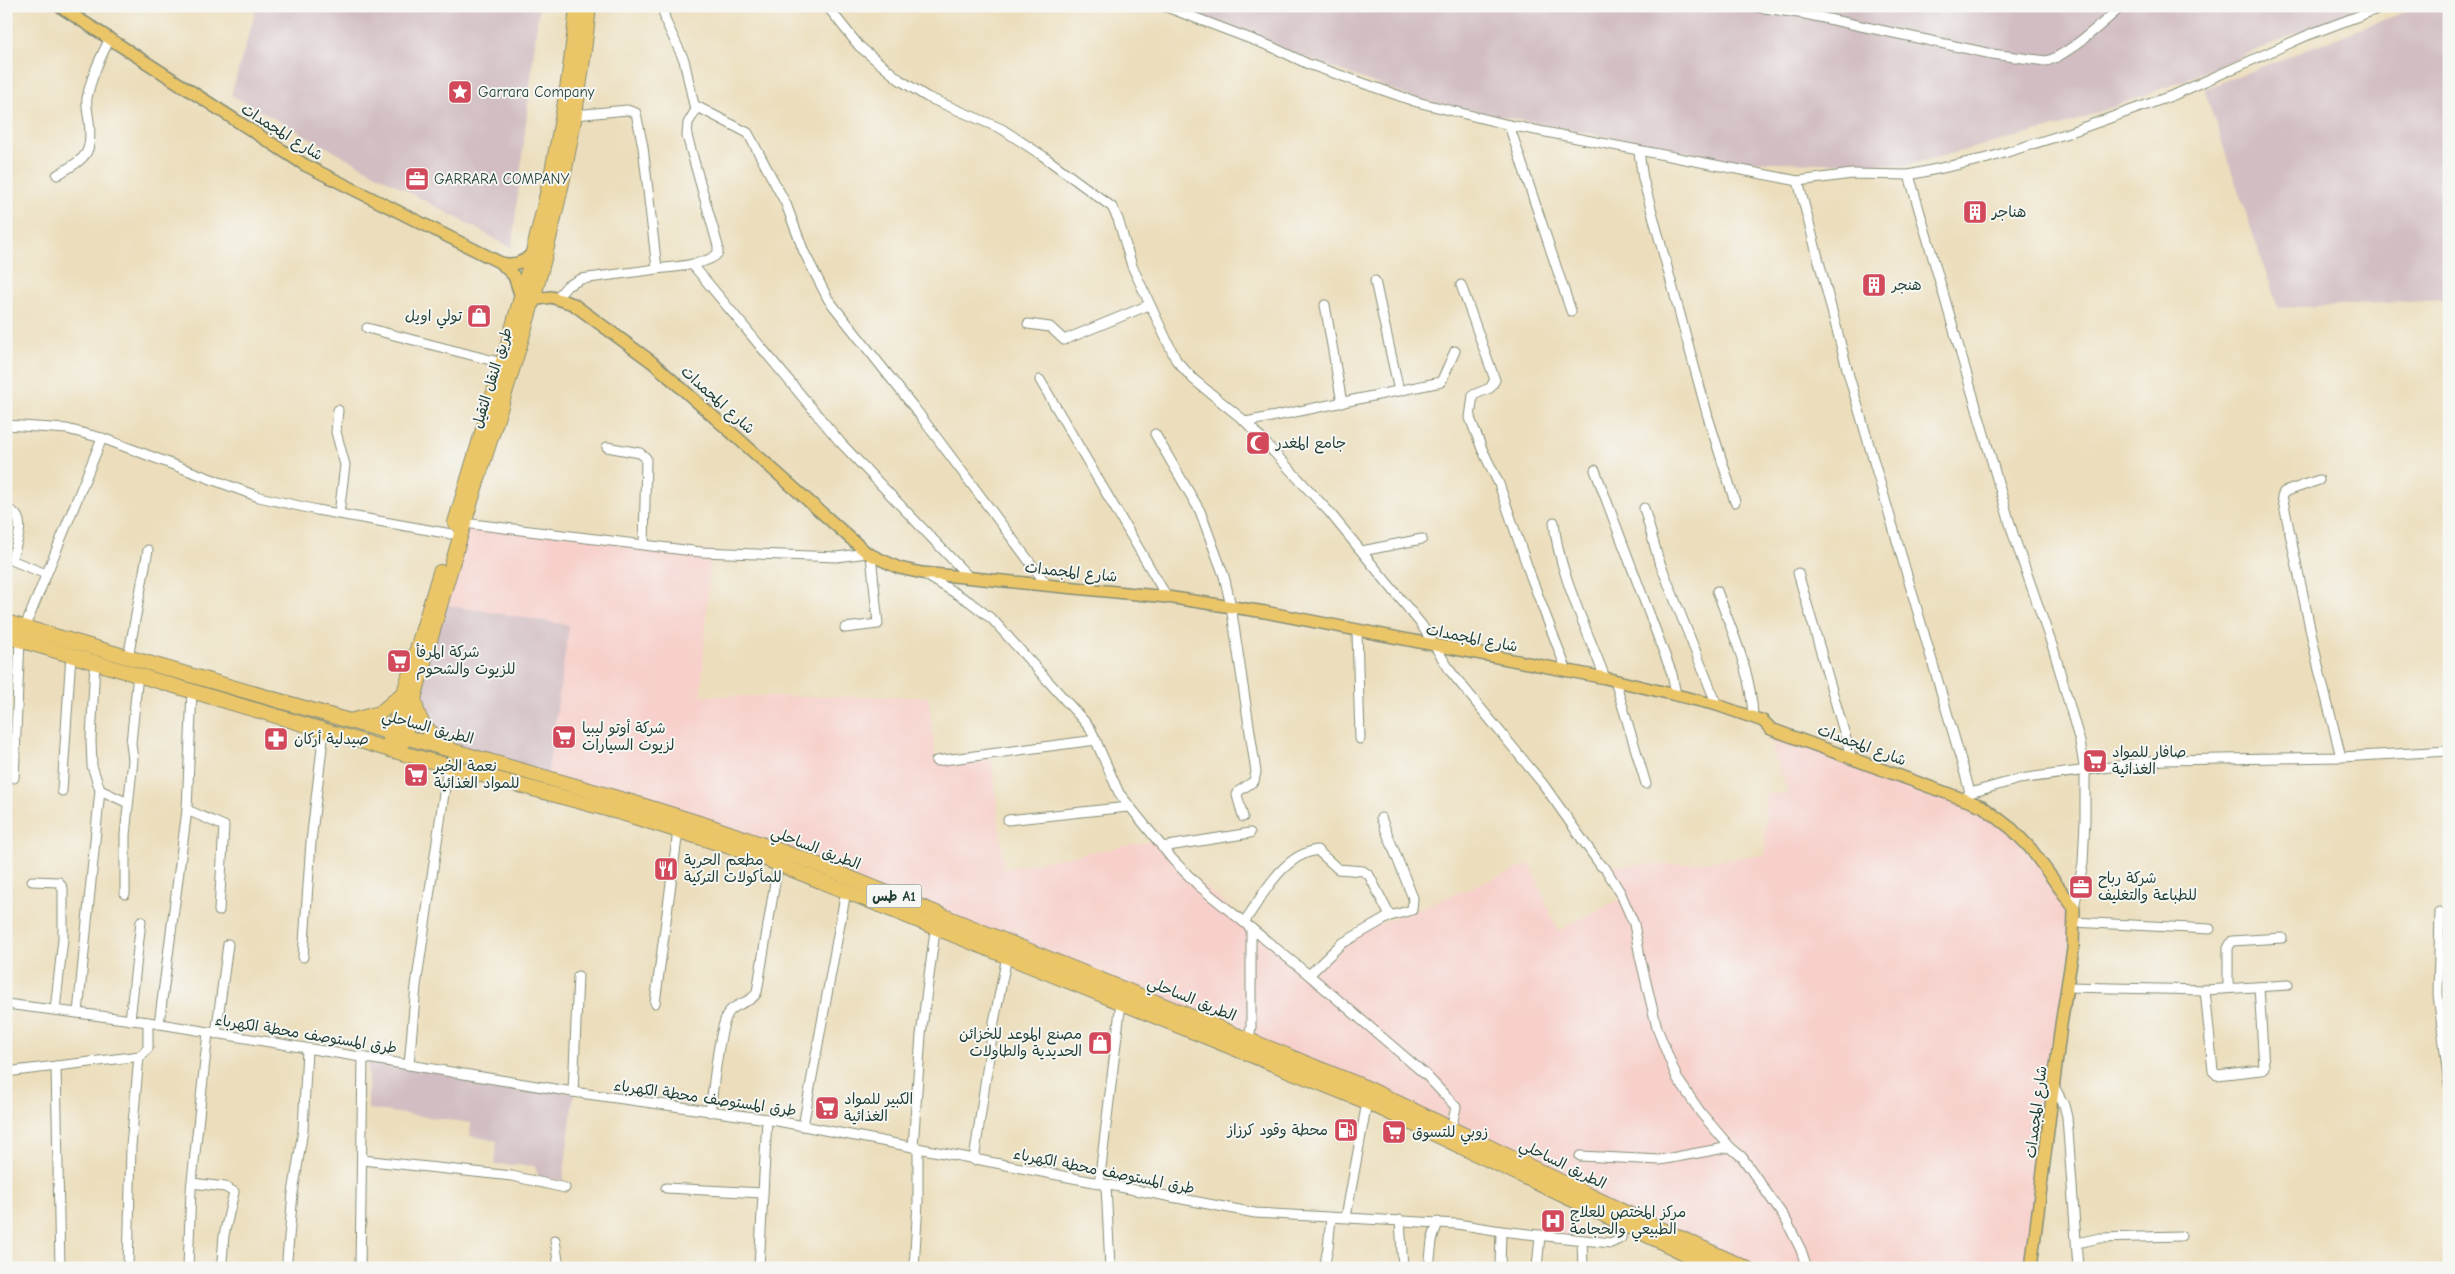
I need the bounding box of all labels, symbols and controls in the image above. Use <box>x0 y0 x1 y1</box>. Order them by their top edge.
place icon: Garrara Company <box>447 79 473 105</box>
place label: Garrara Company <box>478 83 595 101</box>
street label: شارع المجمدات <box>237 100 326 165</box>
office icon: GARRARA COMPANY <box>404 166 430 192</box>
place label: GARRARA COMPANY <box>434 170 569 188</box>
building icon: هناجر <box>1962 199 1988 225</box>
place label: هناجر <box>1991 203 2026 221</box>
building icon: هنجر <box>1861 272 1887 298</box>
place label: هنجر <box>1890 276 1922 294</box>
shop icon: تولي اويل <box>466 303 492 329</box>
place label: تولي اويل <box>405 307 463 329</box>
street label: طريق النقل الثقيل <box>468 325 516 431</box>
street label: شارع المجمدات <box>677 362 759 439</box>
mosque icon: جامع المغدر <box>1245 430 1271 456</box>
place label: جامع المغدر <box>1275 434 1346 454</box>
street label: شارع المجمدات <box>1024 558 1118 587</box>
street label: شارع المجمدات <box>1424 620 1519 657</box>
place label: شركة المرفأ للزيوت والشحوم <box>416 643 515 681</box>
supermarket icon: شركة المرفأ للزيوت والشحوم <box>386 648 412 674</box>
street label: الطريق الساحلي <box>379 706 476 752</box>
place label: شركة أوتو ليبيا لزيوت السيارات <box>582 719 674 754</box>
street label: شارع المجمدات <box>1815 721 1909 770</box>
supermarket icon: شركة أوتو ليبيا لزيوت السيارات <box>551 724 577 750</box>
pharmacy icon: صيدلية أركان <box>263 726 289 752</box>
place label: صيدلية أركان <box>294 730 369 748</box>
place label: صافار للمواد الغذائية <box>2112 743 2186 778</box>
supermarket icon: صافار للمواد الغذائية <box>2082 748 2108 774</box>
place label: نعمة الخير للمواد الغذائية <box>433 757 519 792</box>
supermarket icon: نعمة الخير للمواد الغذائية <box>403 762 429 788</box>
street label: الطريق الساحلي <box>767 823 863 877</box>
place label: مطعم الحرية للمأكولات التركية <box>684 851 782 886</box>
restaurant icon: مطعم الحرية للمأكولات التركية <box>653 856 679 882</box>
place label: شركة رباح للطباعة والتغليف <box>2098 869 2197 904</box>
office icon: شركة رباح للطباعة والتغليف <box>2068 874 2094 900</box>
road number: طس A1 <box>866 884 922 908</box>
street label: الطريق الساحلي <box>1144 973 1239 1029</box>
street label: طرق المستوصف محطة الكهرباء <box>214 1011 398 1057</box>
place label: مصنع الموعد للخزائن الحديدية والطاولات <box>959 1025 1082 1060</box>
shop icon: مصنع الموعد للخزائن الحديدية والطاولات <box>1087 1030 1113 1056</box>
street label: شارع المجمدات <box>2021 1065 2052 1159</box>
street label: طرق المستوصف محطة الكهرباء <box>612 1076 798 1120</box>
place label: الكبير للمواد الغذائية <box>844 1090 913 1125</box>
supermarket icon: الكبير للمواد الغذائية <box>814 1095 840 1121</box>
fuel station icon: محطة وقود كرزاز <box>1333 1117 1359 1143</box>
supermarket icon: زوبي للتسوق <box>1381 1119 1407 1145</box>
place label: محطة وقود كرزاز <box>1226 1121 1328 1139</box>
place label: زوبي للتسوق <box>1412 1123 1488 1145</box>
street label: الطريق الساحلي <box>1515 1135 1609 1196</box>
street label: طرق المستوصف محطة الكهرباء <box>1012 1145 1196 1197</box>
place label: مركز المختص للعلاج الطبيعي والحجامة <box>1570 1203 1686 1242</box>
hospital icon: مركز المختص للعلاج الطبيعي والحجامة <box>1540 1208 1566 1234</box>

